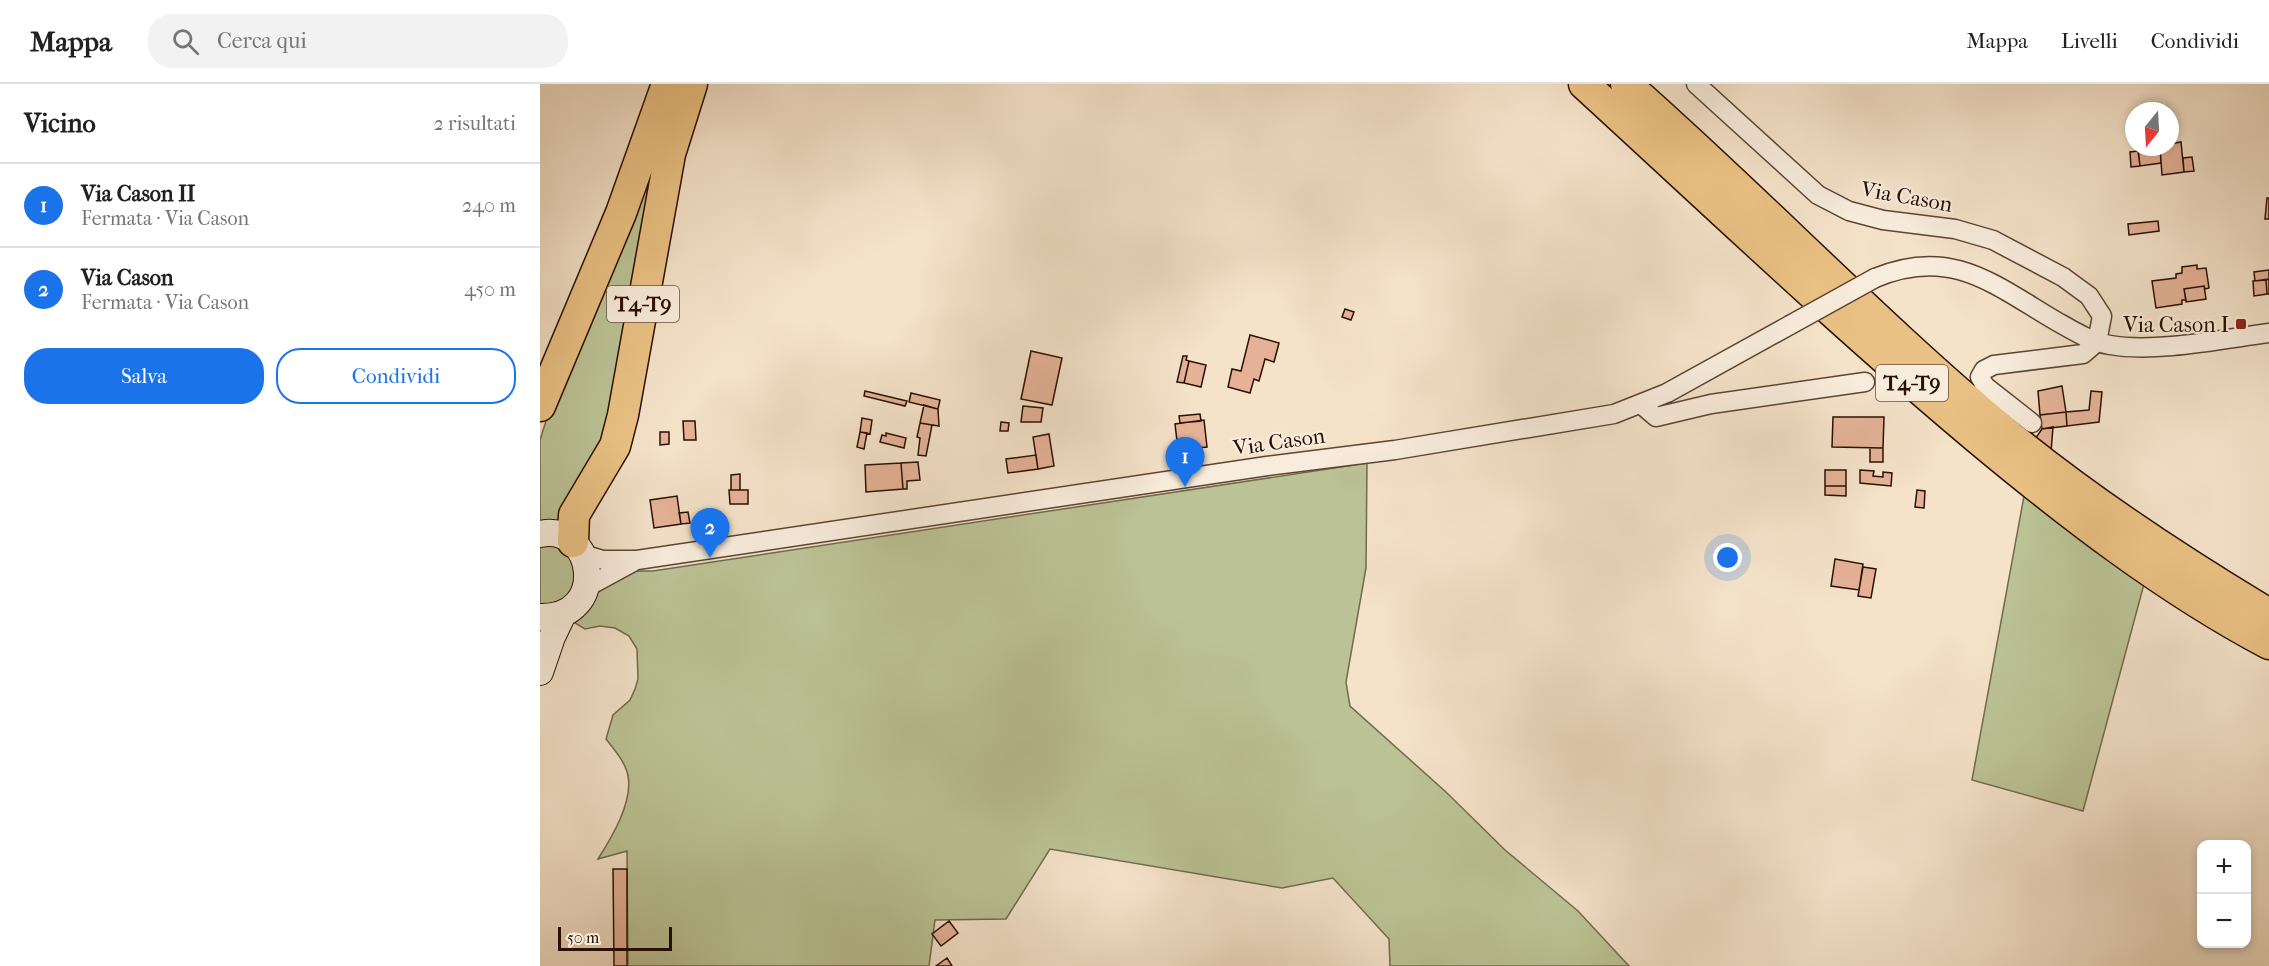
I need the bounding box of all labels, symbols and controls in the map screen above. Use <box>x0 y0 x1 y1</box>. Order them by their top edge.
search box <box>148 14 568 68</box>
text: Mappa <box>30 25 112 58</box>
icon: search <box>169 25 202 58</box>
text: Cerca qui <box>217 28 307 54</box>
text: Mappa <box>1967 29 2028 53</box>
text: Livelli <box>2061 29 2118 53</box>
text: Condividi <box>2151 29 2239 53</box>
north arrow <box>2125 102 2179 156</box>
text: Vicino <box>24 108 96 139</box>
text: 2 risultati <box>433 112 516 135</box>
street label: Via Cason <box>1858 176 1955 218</box>
text: Via Cason II <box>81 181 195 207</box>
text: 1 <box>40 194 47 217</box>
text: 240 m <box>462 194 516 217</box>
text: Fermata · Via Cason <box>81 207 249 230</box>
text: Via Cason <box>81 265 174 291</box>
text: 2 <box>38 278 49 301</box>
text: 450 m <box>464 278 516 301</box>
road number: T4-T9 <box>607 286 679 322</box>
text: Fermata · Via Cason <box>81 291 249 314</box>
place label: Via Cason I <box>2122 312 2229 338</box>
marker: Via Cason I <box>2234 317 2248 331</box>
button: Salva <box>24 348 264 404</box>
button: Condividi <box>276 348 516 404</box>
road number: T4-T9 <box>1876 365 1948 401</box>
street label: Via Cason <box>1231 423 1327 461</box>
pin: 1 <box>1166 438 1204 487</box>
pin: 2 <box>690 508 730 558</box>
your location <box>1713 543 1742 572</box>
map controls <box>2197 840 2251 948</box>
button: + <box>2197 840 2251 894</box>
button: − <box>2197 894 2251 948</box>
scale bar <box>558 924 672 952</box>
text: 50 m <box>567 928 599 947</box>

